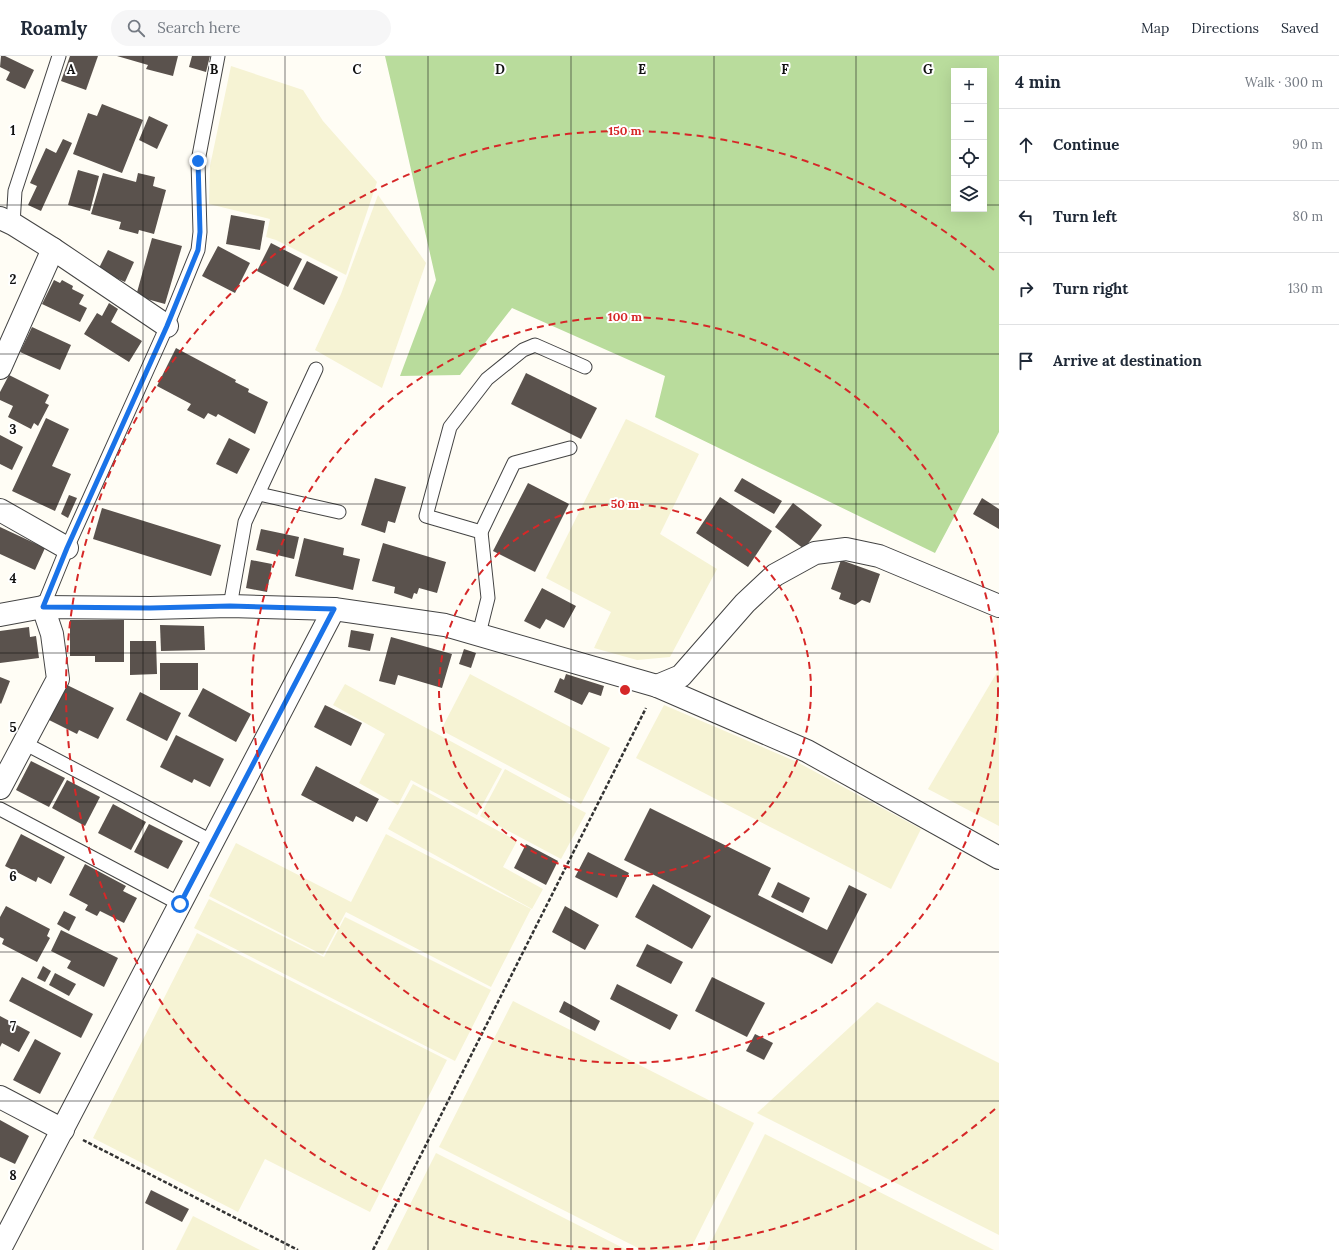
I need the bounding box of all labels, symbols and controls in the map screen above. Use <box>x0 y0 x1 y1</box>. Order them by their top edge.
search box <box>111 10 391 46</box>
text: Roamly <box>20 16 87 40</box>
icon: search <box>125 17 147 39</box>
text: Search here <box>157 18 241 37</box>
text: Map <box>1141 19 1169 37</box>
text: Directions <box>1191 19 1259 37</box>
text: Saved <box>1281 19 1319 37</box>
text: A <box>67 61 76 78</box>
text: B <box>210 61 219 78</box>
text: C <box>353 61 362 78</box>
text: D <box>495 61 505 78</box>
text: E <box>638 61 646 78</box>
text: F <box>781 61 789 78</box>
text: G <box>923 61 933 78</box>
map controls <box>951 68 987 212</box>
button: + <box>951 68 987 104</box>
text: 4 min <box>1015 71 1061 93</box>
text: Walk · 300 m <box>1245 74 1323 91</box>
button: − <box>951 104 987 140</box>
text: 1 <box>10 122 16 139</box>
text: 150 m <box>608 123 642 138</box>
icon: ahead <box>1015 134 1037 156</box>
text: Continue <box>1053 135 1119 154</box>
text: 90 m <box>1292 136 1323 153</box>
button: locate <box>951 140 987 176</box>
route end <box>189 152 207 170</box>
button: layers <box>951 176 987 212</box>
icon: left <box>1015 206 1037 228</box>
text: Turn left <box>1053 207 1117 226</box>
text: 80 m <box>1293 208 1323 225</box>
text: 2 <box>10 271 17 288</box>
icon: right <box>1015 278 1037 300</box>
text: Turn right <box>1053 279 1129 298</box>
text: 130 m <box>1288 280 1323 297</box>
text: 100 m <box>608 309 642 324</box>
icon: arrive <box>1015 350 1037 372</box>
text: Arrive at destination <box>1053 351 1202 370</box>
text: 3 <box>9 421 17 438</box>
text: 50 m <box>611 496 639 511</box>
text: 4 <box>9 570 17 587</box>
centre of rings <box>618 683 632 697</box>
text: 5 <box>9 719 17 736</box>
text: 6 <box>9 868 17 885</box>
route start <box>171 895 189 913</box>
text: 7 <box>10 1018 16 1035</box>
text: 8 <box>9 1167 17 1184</box>

